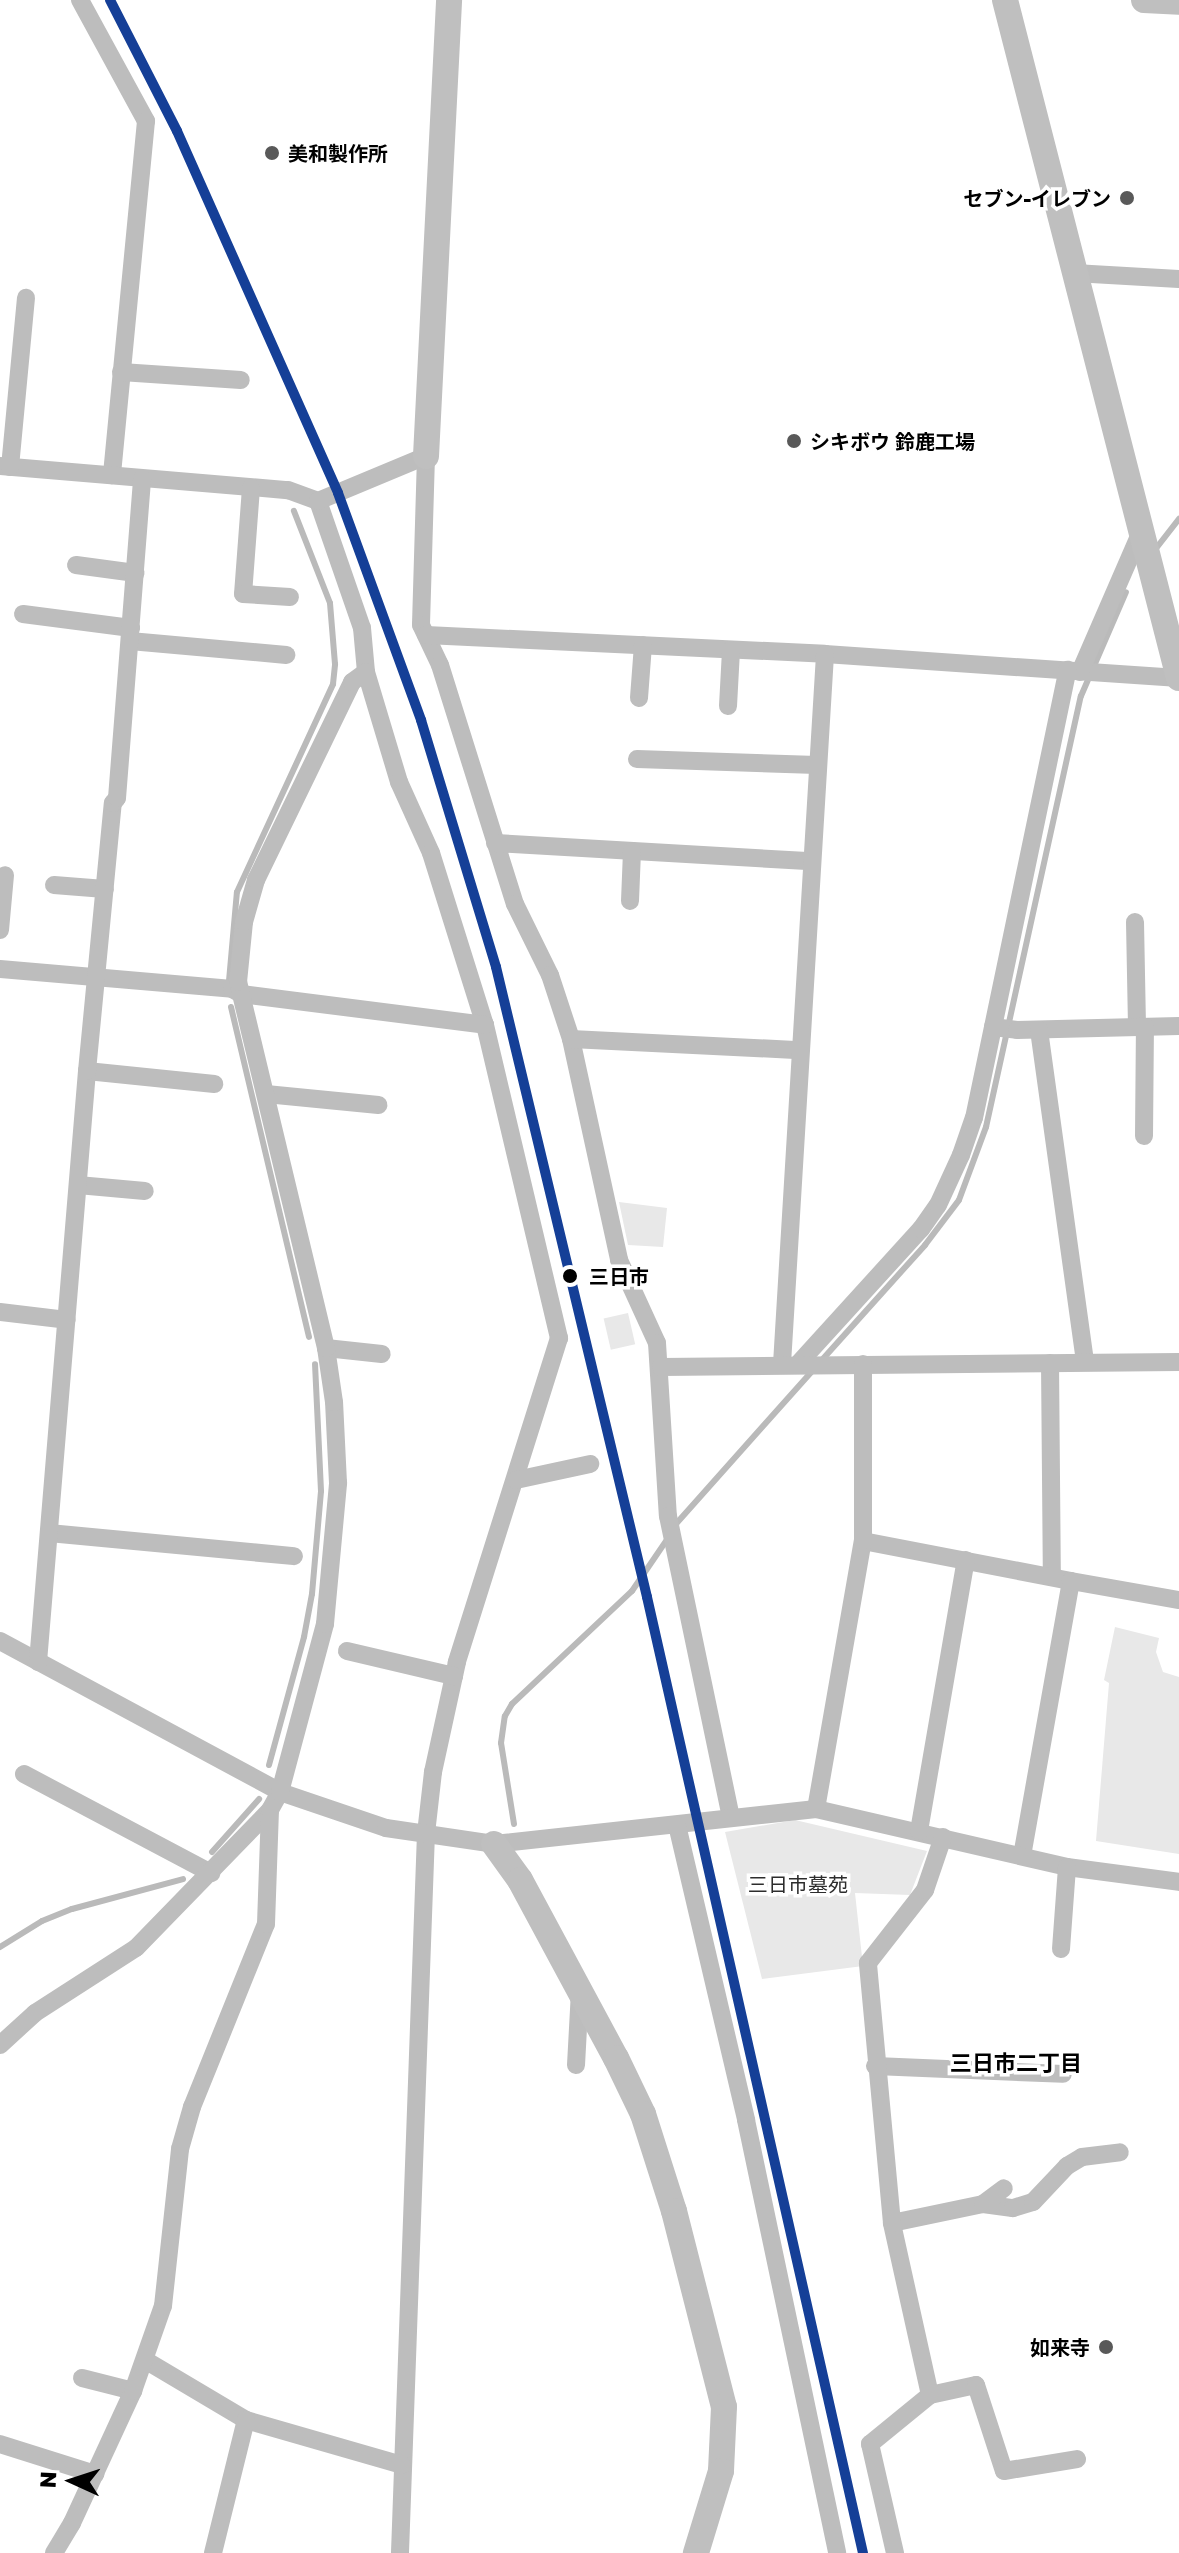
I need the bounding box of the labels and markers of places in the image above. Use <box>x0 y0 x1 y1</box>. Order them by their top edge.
place label: 美和製作所 <box>288 141 388 165</box>
marker: 美和製作所 <box>263 144 281 162</box>
place label: セブン-イレブン <box>963 186 1111 210</box>
marker: セブン-イレブン <box>1118 189 1136 207</box>
place label: シキボウ 鈴鹿工場 <box>810 429 975 453</box>
marker: シキボウ 鈴鹿工場 <box>785 432 803 450</box>
marker: 三日市 <box>558 1264 582 1288</box>
place label: 三日市 <box>589 1264 649 1288</box>
place label: 如来寺 <box>1030 2335 1090 2359</box>
marker: 如来寺 <box>1097 2338 1115 2356</box>

